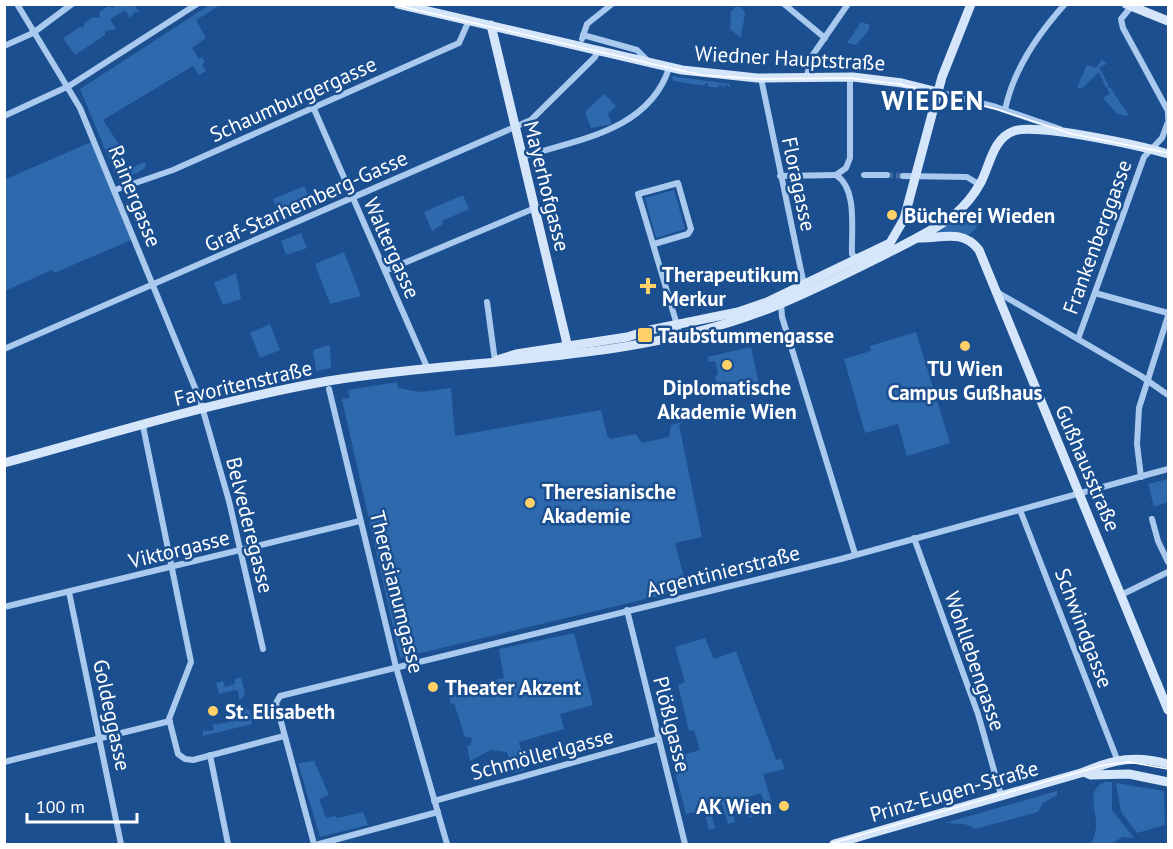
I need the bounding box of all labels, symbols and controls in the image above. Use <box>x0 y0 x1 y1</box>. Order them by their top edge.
street label: Wiedner Hauptstraße <box>694 40 886 76</box>
street label: Schaumburgergasse <box>205 50 381 148</box>
district label: WIEDEN <box>881 83 985 117</box>
street label: Mayerhofgasse <box>518 118 576 254</box>
street label: Floragasse <box>776 134 822 234</box>
street label: Rainergasse <box>102 141 168 251</box>
street label: Graf-Starhemberg-Gasse <box>200 144 412 258</box>
street label: Frankenberggasse <box>1057 156 1137 318</box>
street label: Waltergasse <box>358 193 426 303</box>
place label: Bücherei Wieden <box>904 202 1055 229</box>
marker: Bücherei Wieden <box>885 208 899 222</box>
place label: Therapeutikum Merkur <box>662 261 799 312</box>
marker: Therapeutikum Merkur <box>639 277 657 295</box>
place label: Taubstummengasse <box>658 322 834 349</box>
marker: Taubstummengasse <box>636 326 654 344</box>
marker: TU Wien Campus Gußhaus <box>958 339 972 353</box>
street label: Favoritenstraße <box>171 354 315 412</box>
place label: TU Wien Campus Gußhaus <box>888 355 1042 406</box>
marker: Diplomatische Akademie Wien <box>720 358 734 372</box>
place label: Diplomatische Akademie Wien <box>657 374 797 425</box>
street label: Gußhausstraße <box>1049 400 1127 536</box>
street label: Belvederegasse <box>220 454 280 596</box>
place label: Theresianische Akademie <box>542 478 676 529</box>
marker: Theresianische Akademie <box>523 496 537 510</box>
street label: Theresianumgasse <box>364 508 430 676</box>
street label: Viktorgasse <box>125 523 232 575</box>
street label: Argentinierstraße <box>643 539 803 603</box>
street label: Schwindgasse <box>1049 564 1119 692</box>
street label: Wohllebengasse <box>939 588 1011 734</box>
street label: Goldeggasse <box>87 657 137 773</box>
street label: Plößlgasse <box>647 673 697 775</box>
place label: Theater Akzent <box>445 674 582 701</box>
marker: Theater Akzent <box>426 680 440 694</box>
place label: St. Elisabeth <box>225 698 335 725</box>
marker: St. Elisabeth <box>206 704 220 718</box>
street label: Schmöllerlgasse <box>468 722 616 786</box>
street label: Prinz-Eugen-Straße <box>867 754 1041 828</box>
scale bar <box>27 786 136 824</box>
place label: AK Wien <box>696 793 772 820</box>
text: 100 m <box>36 795 85 818</box>
marker: AK Wien <box>777 799 791 813</box>

